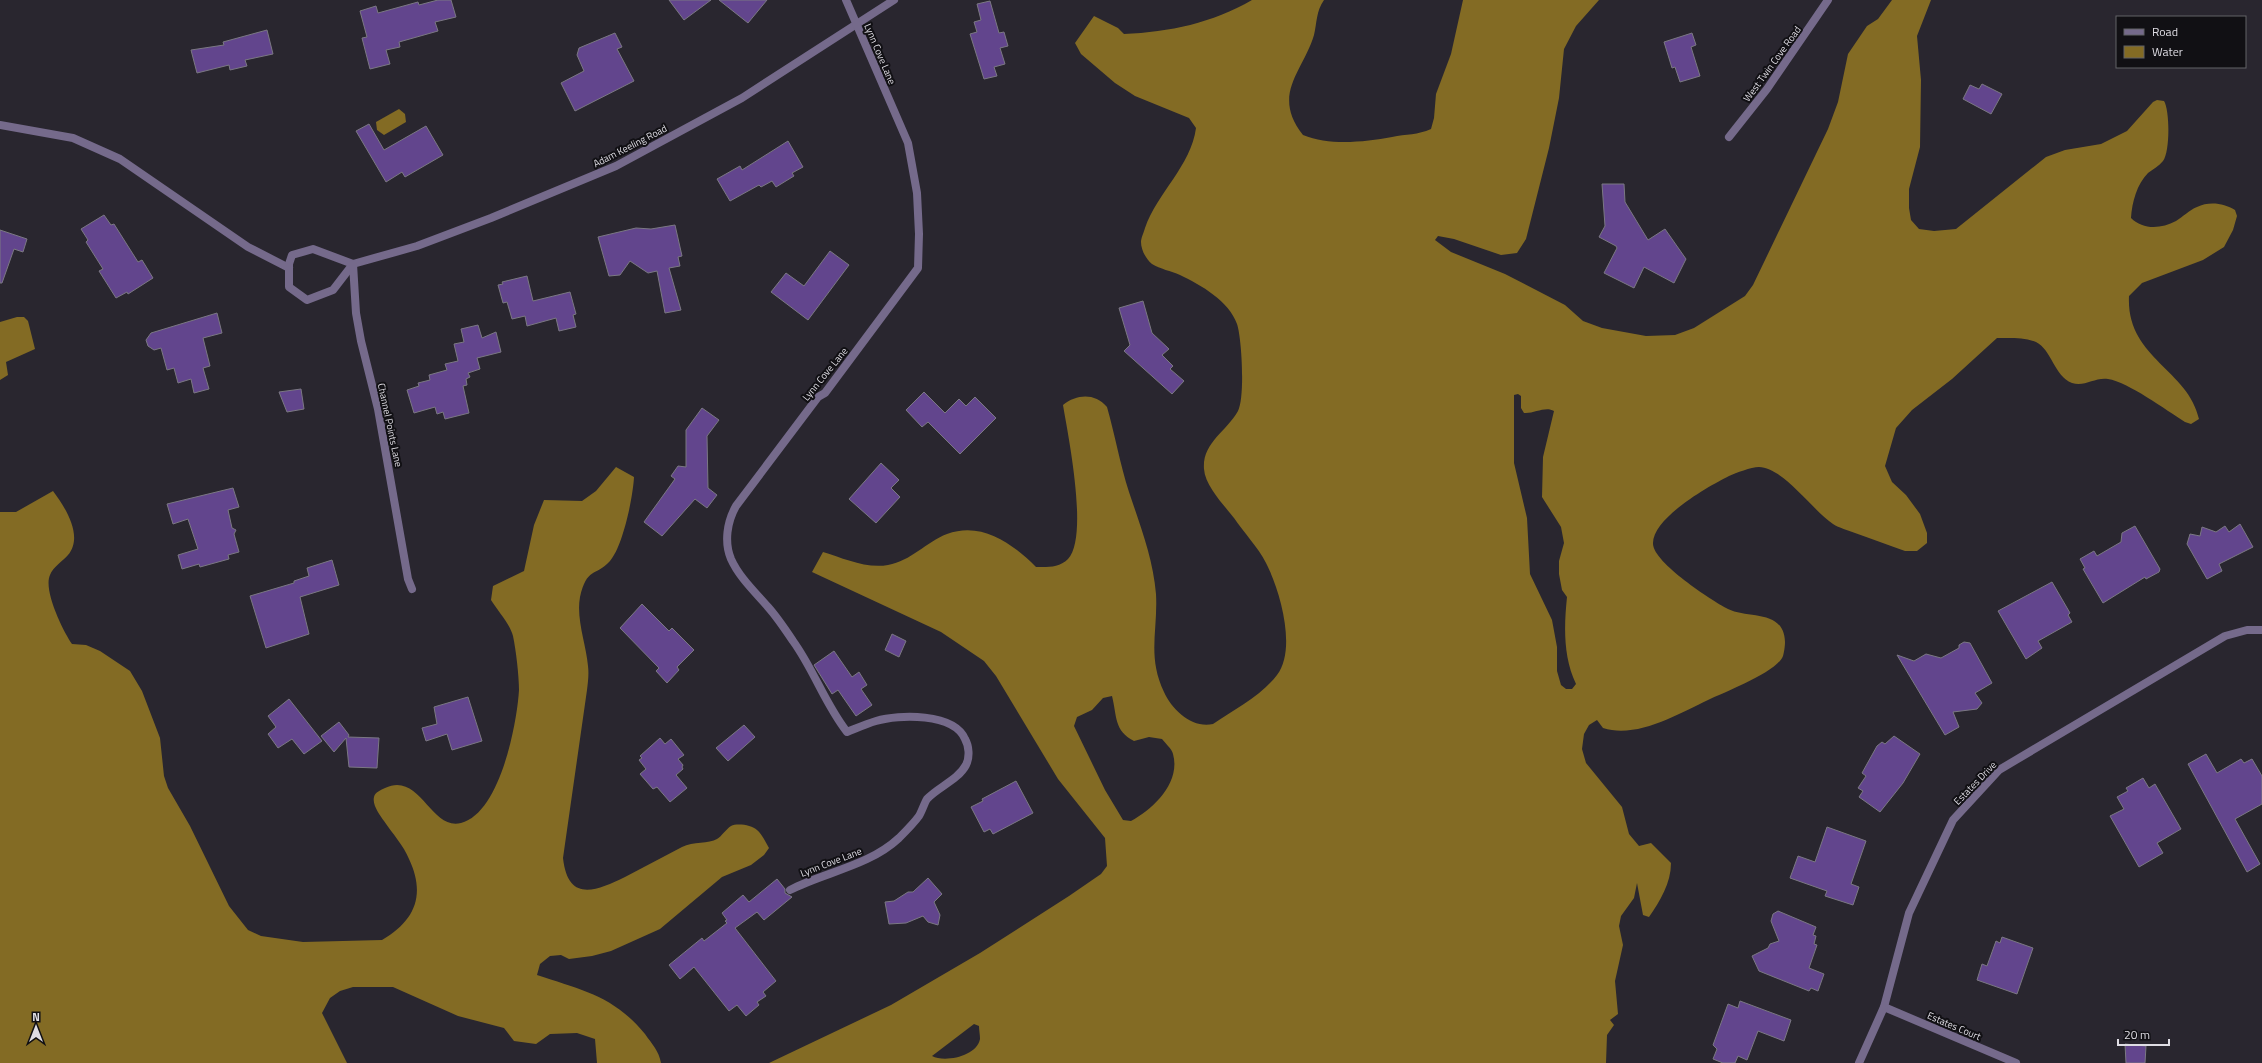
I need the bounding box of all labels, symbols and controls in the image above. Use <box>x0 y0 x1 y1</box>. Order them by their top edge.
legend <box>2116 16 2246 68</box>
street label: Lynn Cove Lane <box>860 21 900 87</box>
text: Road <box>2152 22 2178 41</box>
street label: West Twin Cove Road <box>1739 23 1805 105</box>
text: Water <box>2152 42 2183 61</box>
street label: Adam Keeling Road <box>590 121 670 171</box>
street label: Lynn Cove Lane <box>799 344 851 404</box>
street label: Channel Points Lane <box>374 382 406 468</box>
street label: Estates Drive <box>1950 758 2000 808</box>
street label: Lynn Cove Lane <box>798 843 864 881</box>
north arrow <box>16 1007 56 1047</box>
street label: Estates Court <box>1925 1008 1984 1044</box>
text: N <box>32 1009 40 1025</box>
scale bar <box>2118 1021 2169 1047</box>
text: 20 m <box>2124 1025 2150 1044</box>

